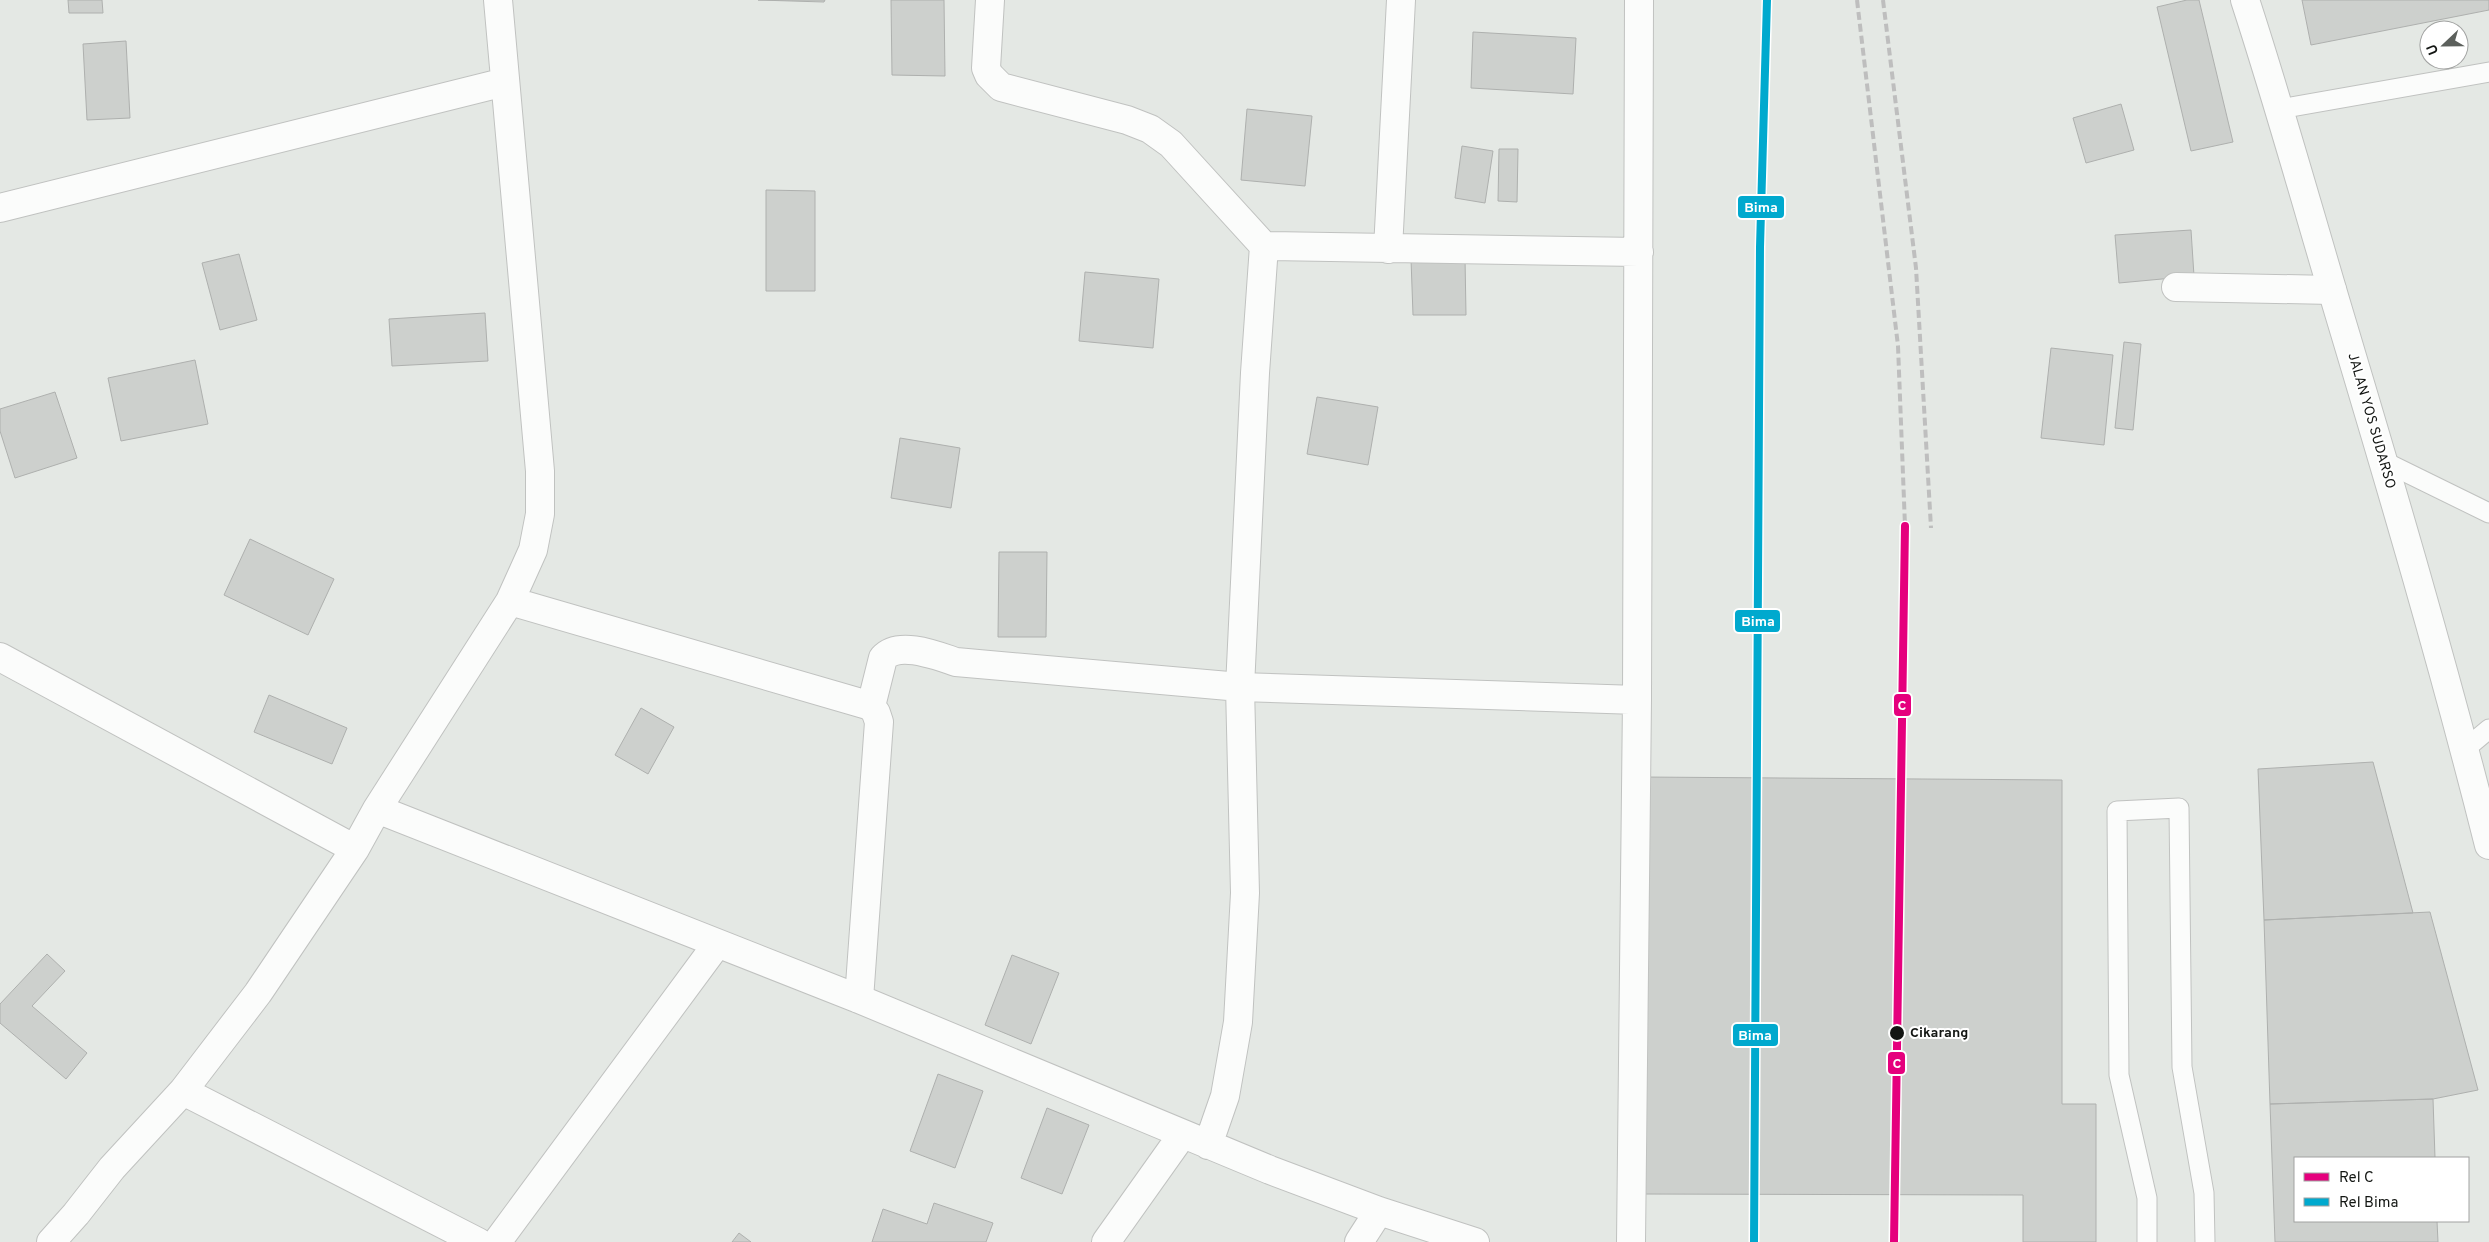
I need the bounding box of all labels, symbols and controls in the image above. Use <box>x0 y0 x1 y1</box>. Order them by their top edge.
north arrow <box>2419 20 2469 70</box>
text: U <box>2424 42 2443 57</box>
line badge: Bima <box>1737 195 1785 219</box>
text: Bima <box>1744 200 1778 217</box>
street label: JALAN YOS SUDARSO <box>2343 351 2399 491</box>
line badge: Bima <box>1734 609 1781 633</box>
text: Bima <box>1741 614 1775 631</box>
line badge: C <box>1893 693 1912 717</box>
text: C <box>1898 698 1907 715</box>
line badge: Bima <box>1732 1023 1779 1047</box>
marker: Cikarang <box>1888 1024 1906 1042</box>
place label: Cikarang <box>1910 1025 1968 1042</box>
text: Bima <box>1738 1028 1772 1045</box>
line badge: C <box>1887 1051 1906 1075</box>
text: C <box>1893 1056 1902 1073</box>
legend <box>2294 1157 2469 1222</box>
text: Rel C <box>2339 1169 2374 1188</box>
text: Rel Bima <box>2339 1194 2398 1213</box>

